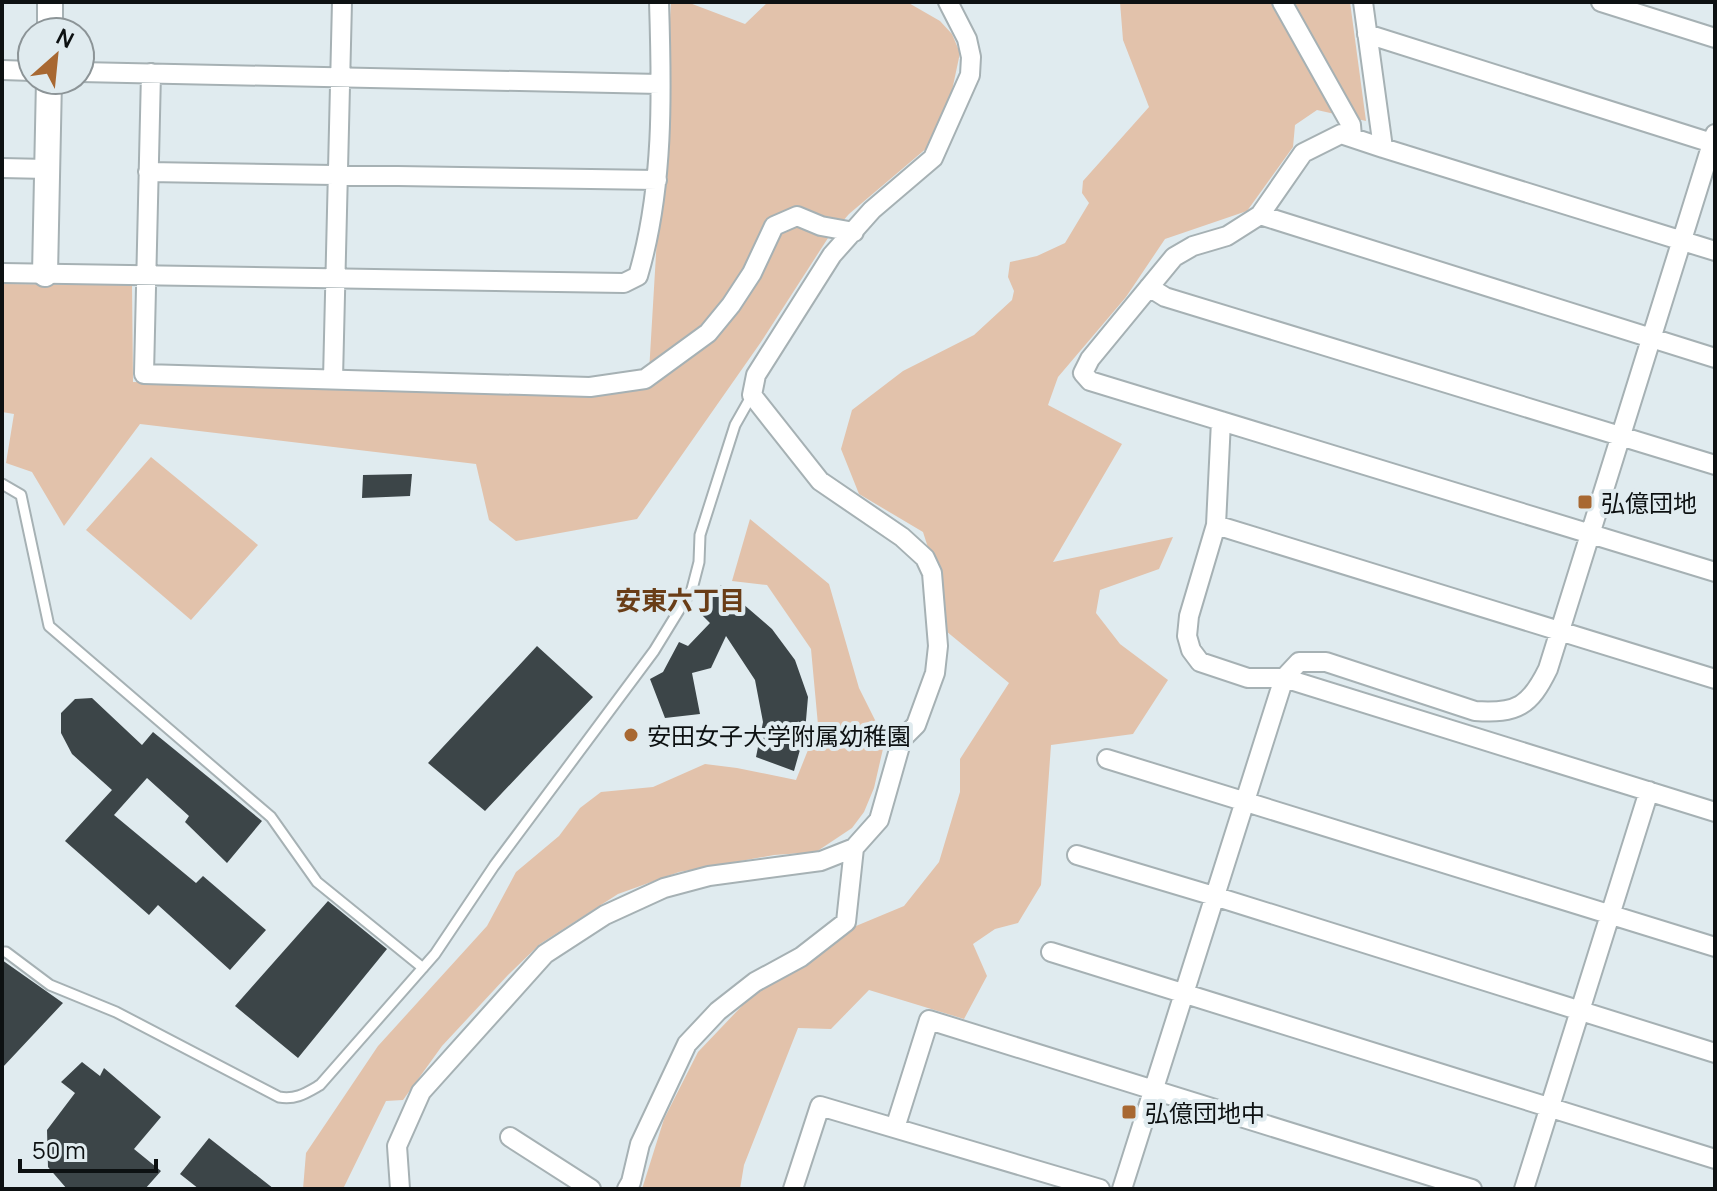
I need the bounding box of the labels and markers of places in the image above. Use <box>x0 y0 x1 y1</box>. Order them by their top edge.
place label: 弘億団地 <box>1601 486 1697 519</box>
marker: 弘億団地 <box>1576 493 1594 511</box>
place label: 安田女子大学附属幼稚園 <box>647 719 911 752</box>
marker: 安田女子大学附属幼稚園 <box>622 726 640 744</box>
place label: 弘億団地中 <box>1145 1096 1265 1129</box>
marker: 弘億団地中 <box>1120 1103 1138 1121</box>

